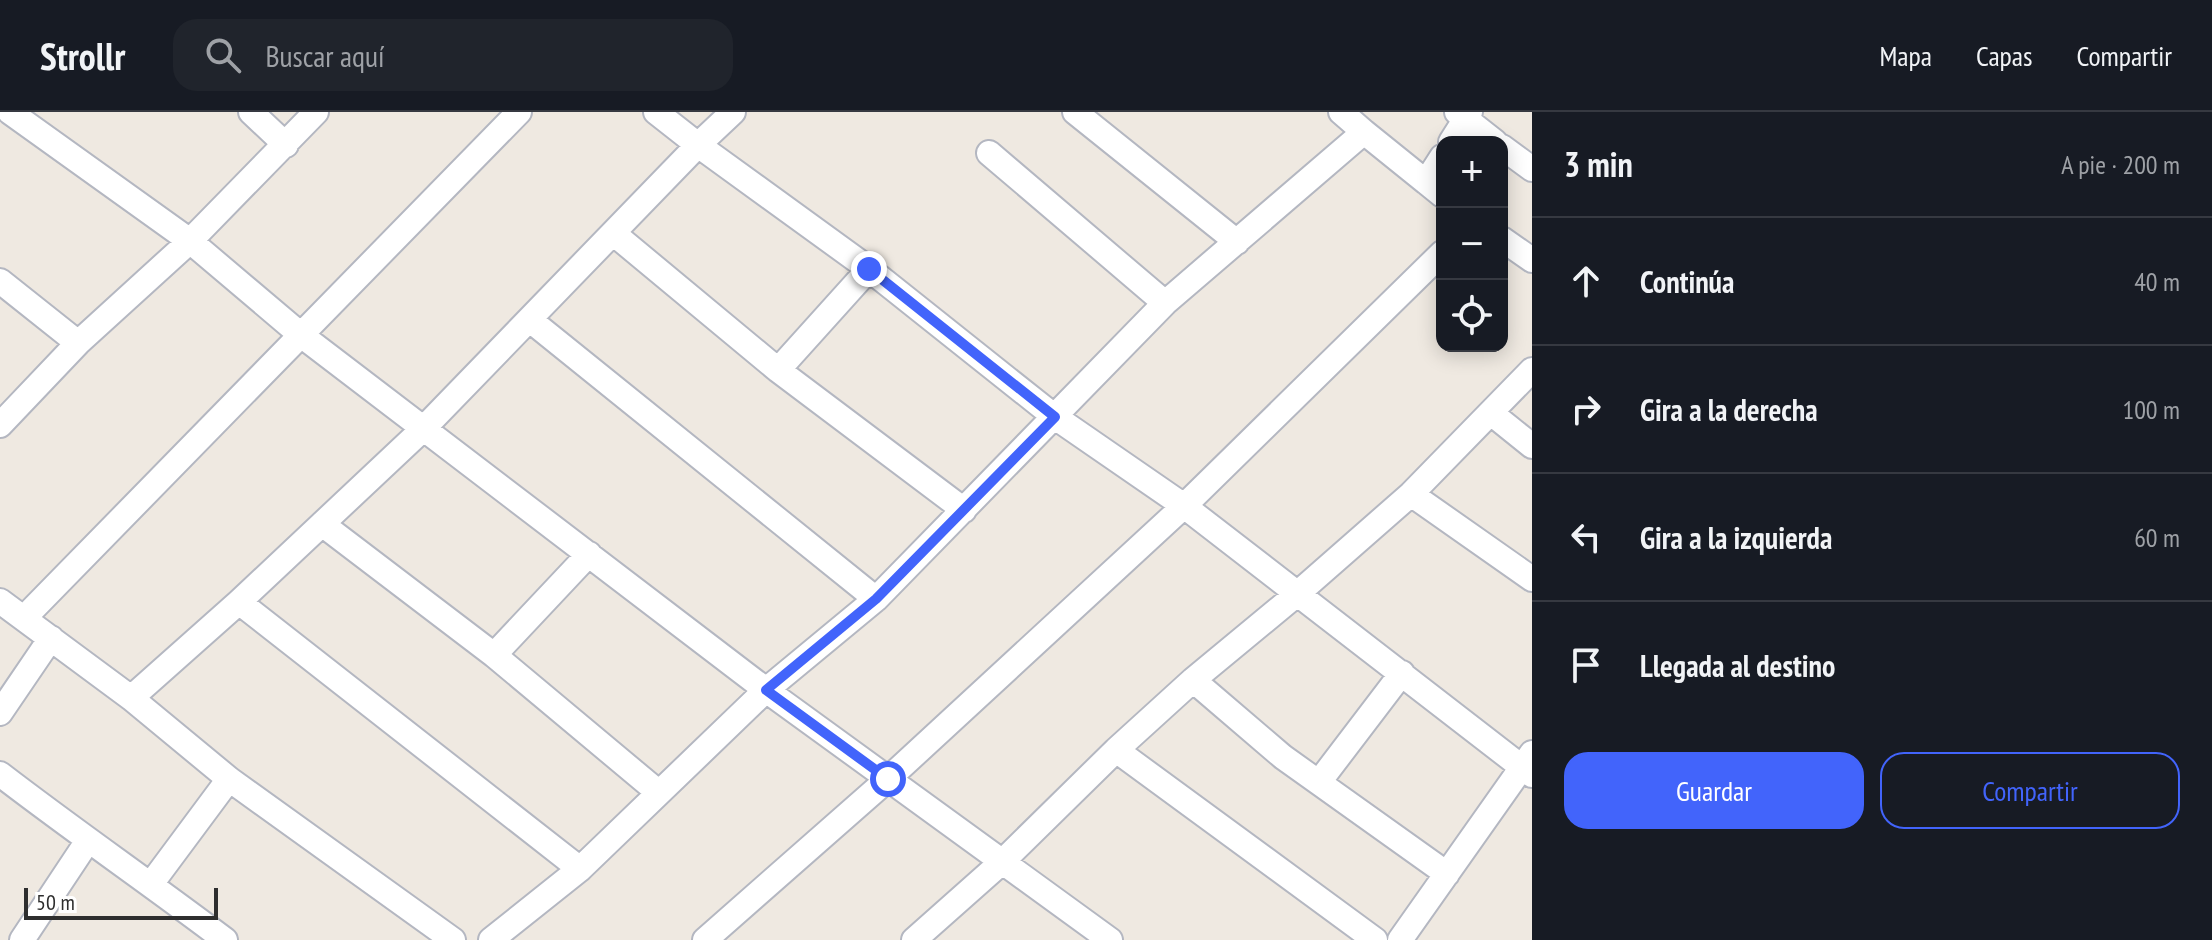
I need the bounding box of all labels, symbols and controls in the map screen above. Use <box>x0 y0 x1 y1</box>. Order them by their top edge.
search box <box>173 19 733 91</box>
text: Strollr <box>40 31 125 80</box>
icon: search <box>201 33 245 77</box>
text: Buscar aquí <box>265 36 384 75</box>
text: Mapa <box>1880 37 1932 74</box>
text: Capas <box>1976 37 2032 74</box>
text: Compartir <box>2076 37 2172 74</box>
map controls <box>1436 136 1508 352</box>
button: + <box>1436 136 1508 208</box>
text: 3 min <box>1564 142 1633 186</box>
text: A pie · 200 m <box>2061 148 2180 181</box>
button: − <box>1436 208 1508 280</box>
route end <box>851 251 887 287</box>
icon: ahead <box>1564 259 1608 303</box>
text: Continúa <box>1640 262 1734 301</box>
text: 40 m <box>2134 265 2180 298</box>
button: locate <box>1436 280 1508 352</box>
icon: right <box>1564 387 1608 431</box>
text: Gira a la derecha <box>1640 390 1818 429</box>
text: 100 m <box>2122 393 2180 426</box>
icon: left <box>1564 515 1608 559</box>
text: Gira a la izquierda <box>1640 518 1832 557</box>
text: 60 m <box>2134 521 2180 554</box>
icon: arrive <box>1564 643 1608 687</box>
text: Llegada al destino <box>1640 646 1835 685</box>
button: Guardar <box>1564 752 1864 829</box>
button: Compartir <box>1880 752 2180 829</box>
route start <box>870 761 906 797</box>
scale bar <box>24 884 218 920</box>
text: 50 m <box>36 888 75 916</box>

